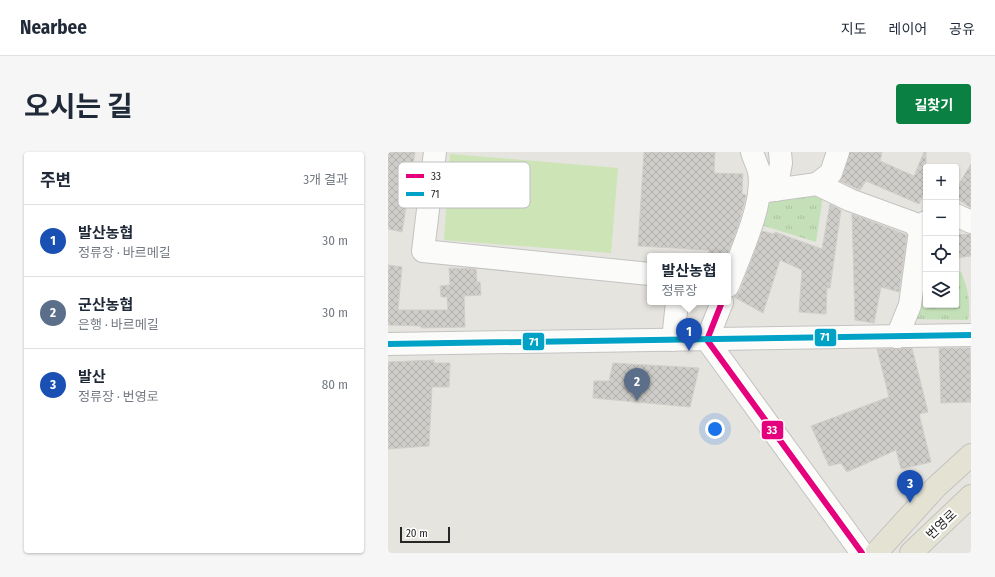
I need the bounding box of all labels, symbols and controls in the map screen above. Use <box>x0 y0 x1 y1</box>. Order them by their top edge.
text: Nearbee <box>20 16 87 39</box>
text: 지도 <box>841 21 867 38</box>
text: 레이어 <box>889 21 927 38</box>
text: 공유 <box>949 21 975 38</box>
button: 길찾기 <box>896 84 971 124</box>
text: 오시는 길 <box>24 90 133 123</box>
legend <box>398 162 530 208</box>
map controls <box>923 164 959 308</box>
button: + <box>923 164 959 200</box>
text: 주변 <box>40 170 71 191</box>
text: 33 <box>431 170 441 183</box>
text: 3개 결과 <box>303 172 348 187</box>
text: 71 <box>431 188 440 201</box>
button: − <box>923 200 959 236</box>
text: 발산농협 <box>78 224 133 242</box>
text: 1 <box>50 233 56 248</box>
text: 30 m <box>322 233 348 248</box>
button: locate <box>923 236 959 272</box>
text: 정류장 · 바르메길 <box>78 245 171 260</box>
popup <box>647 253 731 305</box>
text: 발산농협 <box>661 262 717 280</box>
button: layers <box>923 272 959 308</box>
text: 정류장 <box>661 283 697 298</box>
text: 군산농협 <box>78 296 133 314</box>
text: 2 <box>50 305 56 320</box>
text: 30 m <box>322 305 348 320</box>
text: 은행 · 바르메길 <box>78 317 159 332</box>
pin: 1 <box>676 318 702 351</box>
line badge: 71 <box>814 328 837 347</box>
text: 71 <box>820 331 830 344</box>
line badge: 71 <box>522 332 545 351</box>
text: 71 <box>529 336 539 349</box>
text: 발산 <box>78 368 106 386</box>
pin: 2 <box>624 368 650 401</box>
text: 3 <box>50 377 56 392</box>
text: 80 m <box>322 377 348 392</box>
text: 정류장 · 번영로 <box>78 389 159 404</box>
your location <box>705 419 725 439</box>
line badge: 33 <box>761 420 784 440</box>
text: 33 <box>766 424 777 437</box>
pin: 3 <box>897 470 923 503</box>
street label: 번영로 <box>923 507 960 542</box>
scale bar <box>400 525 450 544</box>
text: 20 m <box>406 527 428 540</box>

